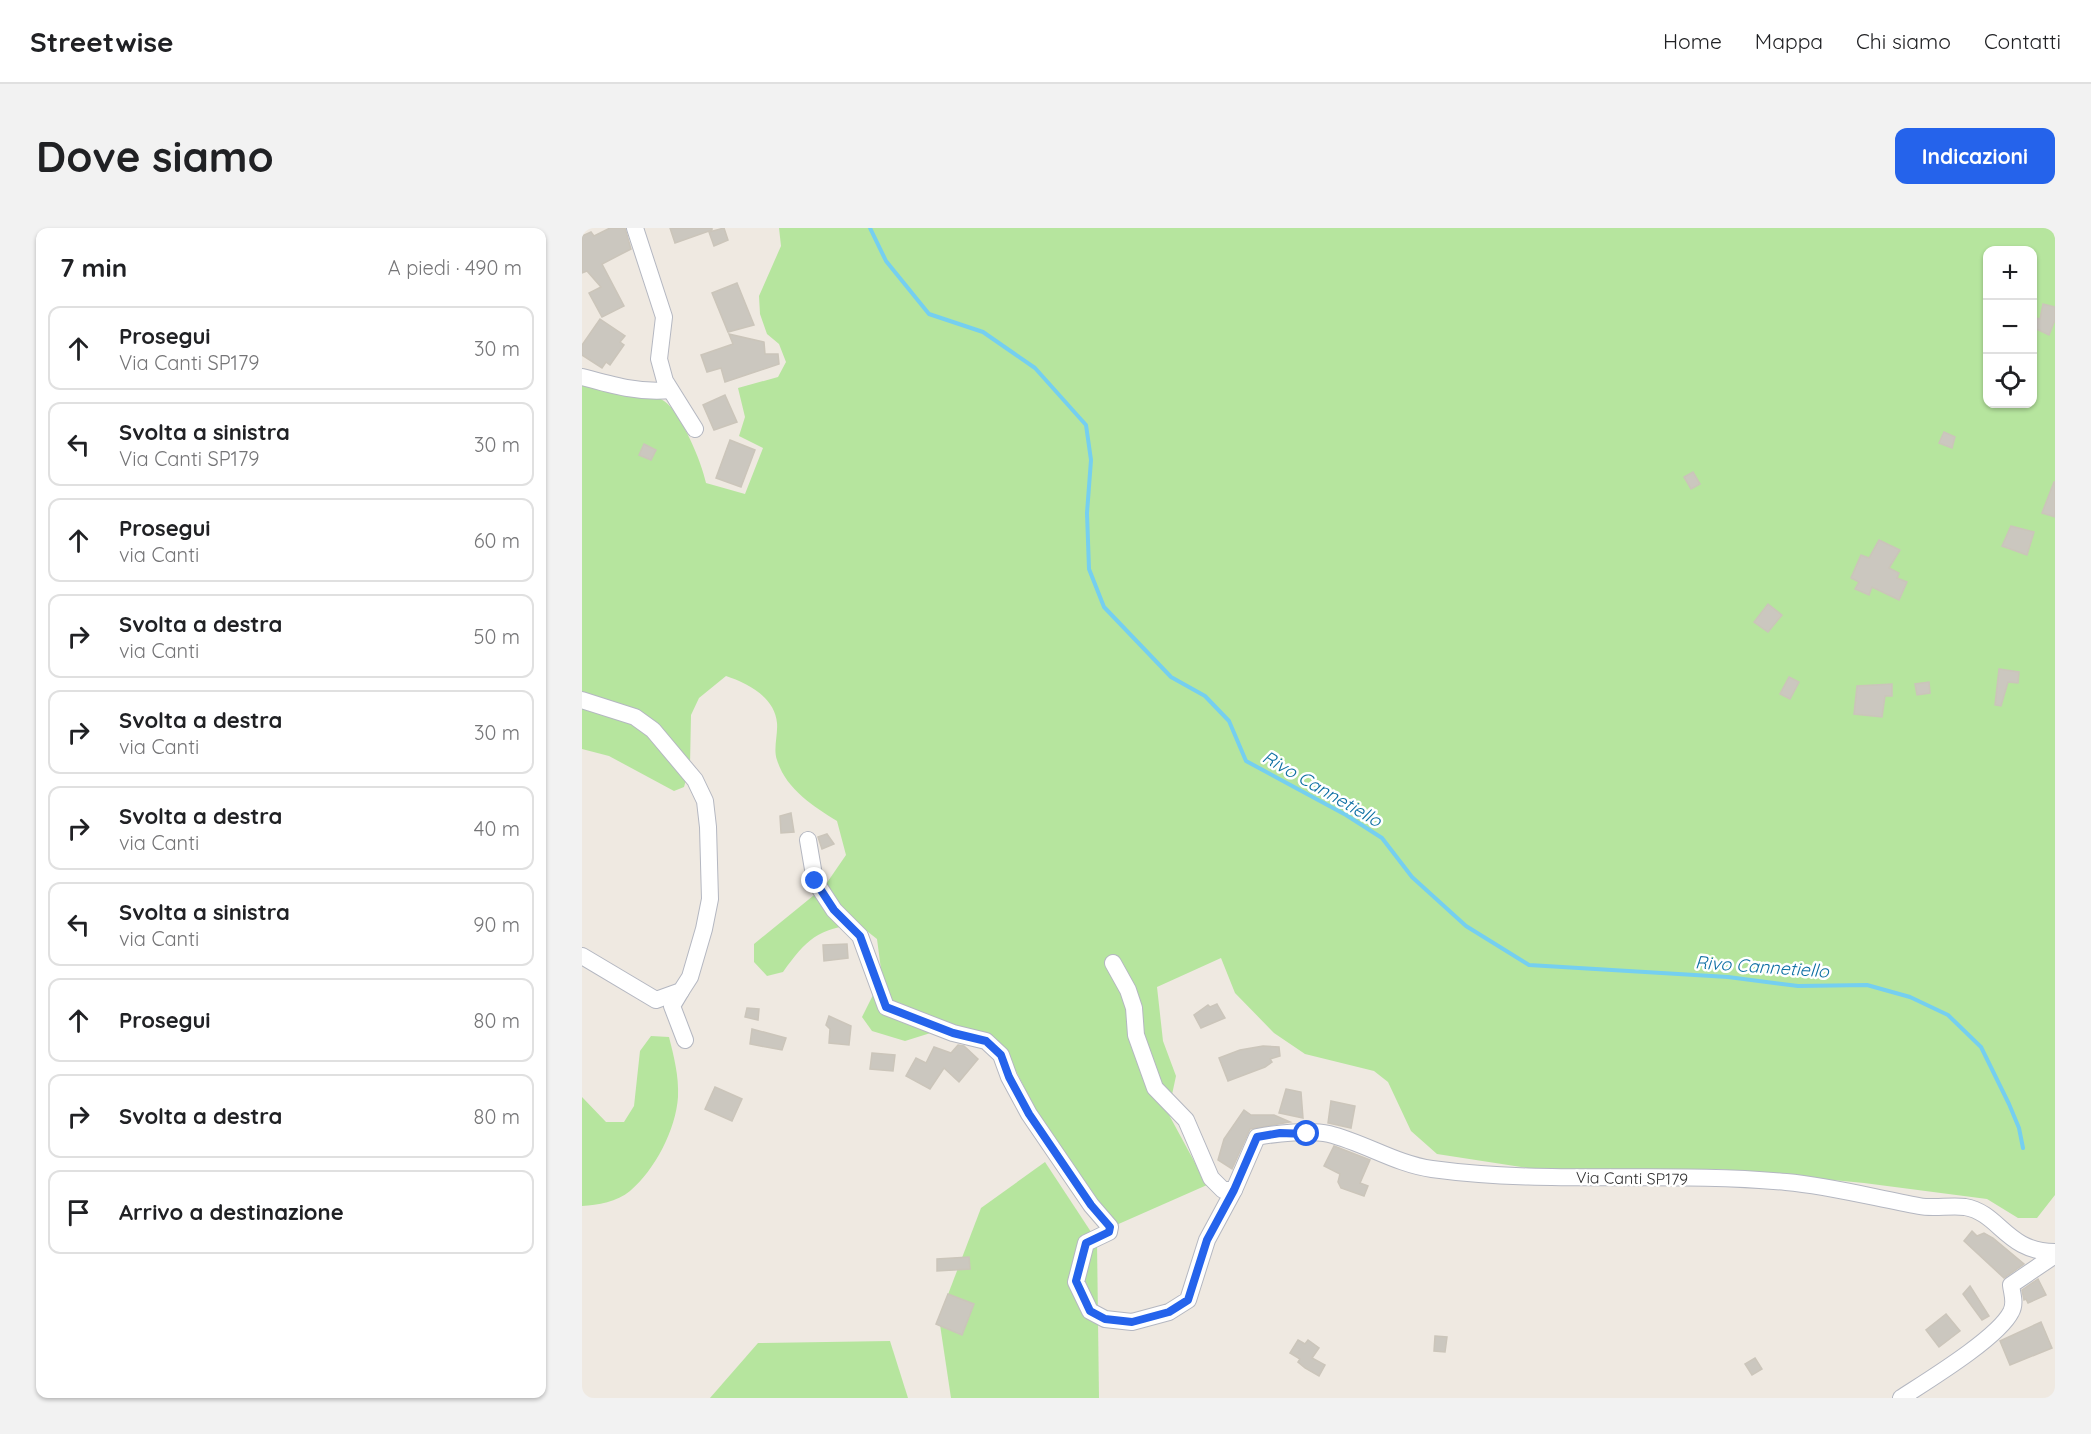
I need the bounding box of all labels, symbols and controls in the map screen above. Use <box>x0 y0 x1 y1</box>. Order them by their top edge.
text: Streetwise <box>30 24 173 59</box>
text: Home <box>1663 28 1722 54</box>
text: Mappa <box>1755 28 1823 54</box>
text: Chi siamo <box>1856 28 1951 54</box>
text: Contatti <box>1984 28 2061 54</box>
button: Indicazioni <box>1895 128 2055 184</box>
text: Dove siamo <box>36 130 274 183</box>
map controls <box>1983 246 2037 408</box>
button: + <box>1983 246 2037 300</box>
text: 7 min <box>60 251 127 284</box>
text: A piedi · 490 m <box>388 255 522 280</box>
button: − <box>1983 300 2037 354</box>
text: Prosegui <box>119 322 211 350</box>
icon: ahead <box>62 332 95 365</box>
text: 30 m <box>474 336 520 361</box>
text: Via Canti SP179 <box>119 350 259 375</box>
button: locate <box>1983 354 2037 408</box>
text: Svolta a sinistra <box>119 418 290 446</box>
icon: left <box>62 428 95 461</box>
text: 30 m <box>474 432 520 457</box>
text: Via Canti SP179 <box>119 446 259 471</box>
text: Prosegui <box>119 514 211 542</box>
icon: ahead <box>62 524 95 557</box>
text: 60 m <box>474 528 520 553</box>
text: via Canti <box>119 542 199 567</box>
text: Svolta a destra <box>119 610 282 638</box>
icon: right <box>62 620 95 653</box>
text: 50 m <box>474 624 520 649</box>
text: via Canti <box>119 638 199 663</box>
text: Svolta a destra <box>119 706 282 734</box>
icon: right <box>62 716 95 749</box>
text: 30 m <box>474 720 520 745</box>
text: via Canti <box>119 734 199 759</box>
water label: Rivo Cannetiello <box>1259 745 1387 833</box>
text: Svolta a destra <box>119 802 282 830</box>
icon: right <box>62 812 95 845</box>
text: 40 m <box>474 816 520 841</box>
text: via Canti <box>119 830 199 855</box>
route end <box>801 867 827 893</box>
text: Svolta a sinistra <box>119 898 290 926</box>
icon: left <box>62 908 95 941</box>
text: 90 m <box>473 912 520 937</box>
text: via Canti <box>119 926 199 951</box>
water label: Rivo Cannetiello <box>1694 950 1831 983</box>
icon: ahead <box>62 1004 95 1037</box>
text: Prosegui <box>119 1006 211 1034</box>
text: 80 m <box>474 1008 520 1033</box>
icon: right <box>62 1100 95 1133</box>
text: Svolta a destra <box>119 1102 282 1130</box>
text: 80 m <box>474 1104 520 1129</box>
route start <box>1293 1120 1319 1146</box>
street label: Via Canti SP179 <box>1576 1167 1688 1189</box>
icon: arrive <box>62 1196 95 1229</box>
text: Arrivo a destinazione <box>119 1198 344 1226</box>

